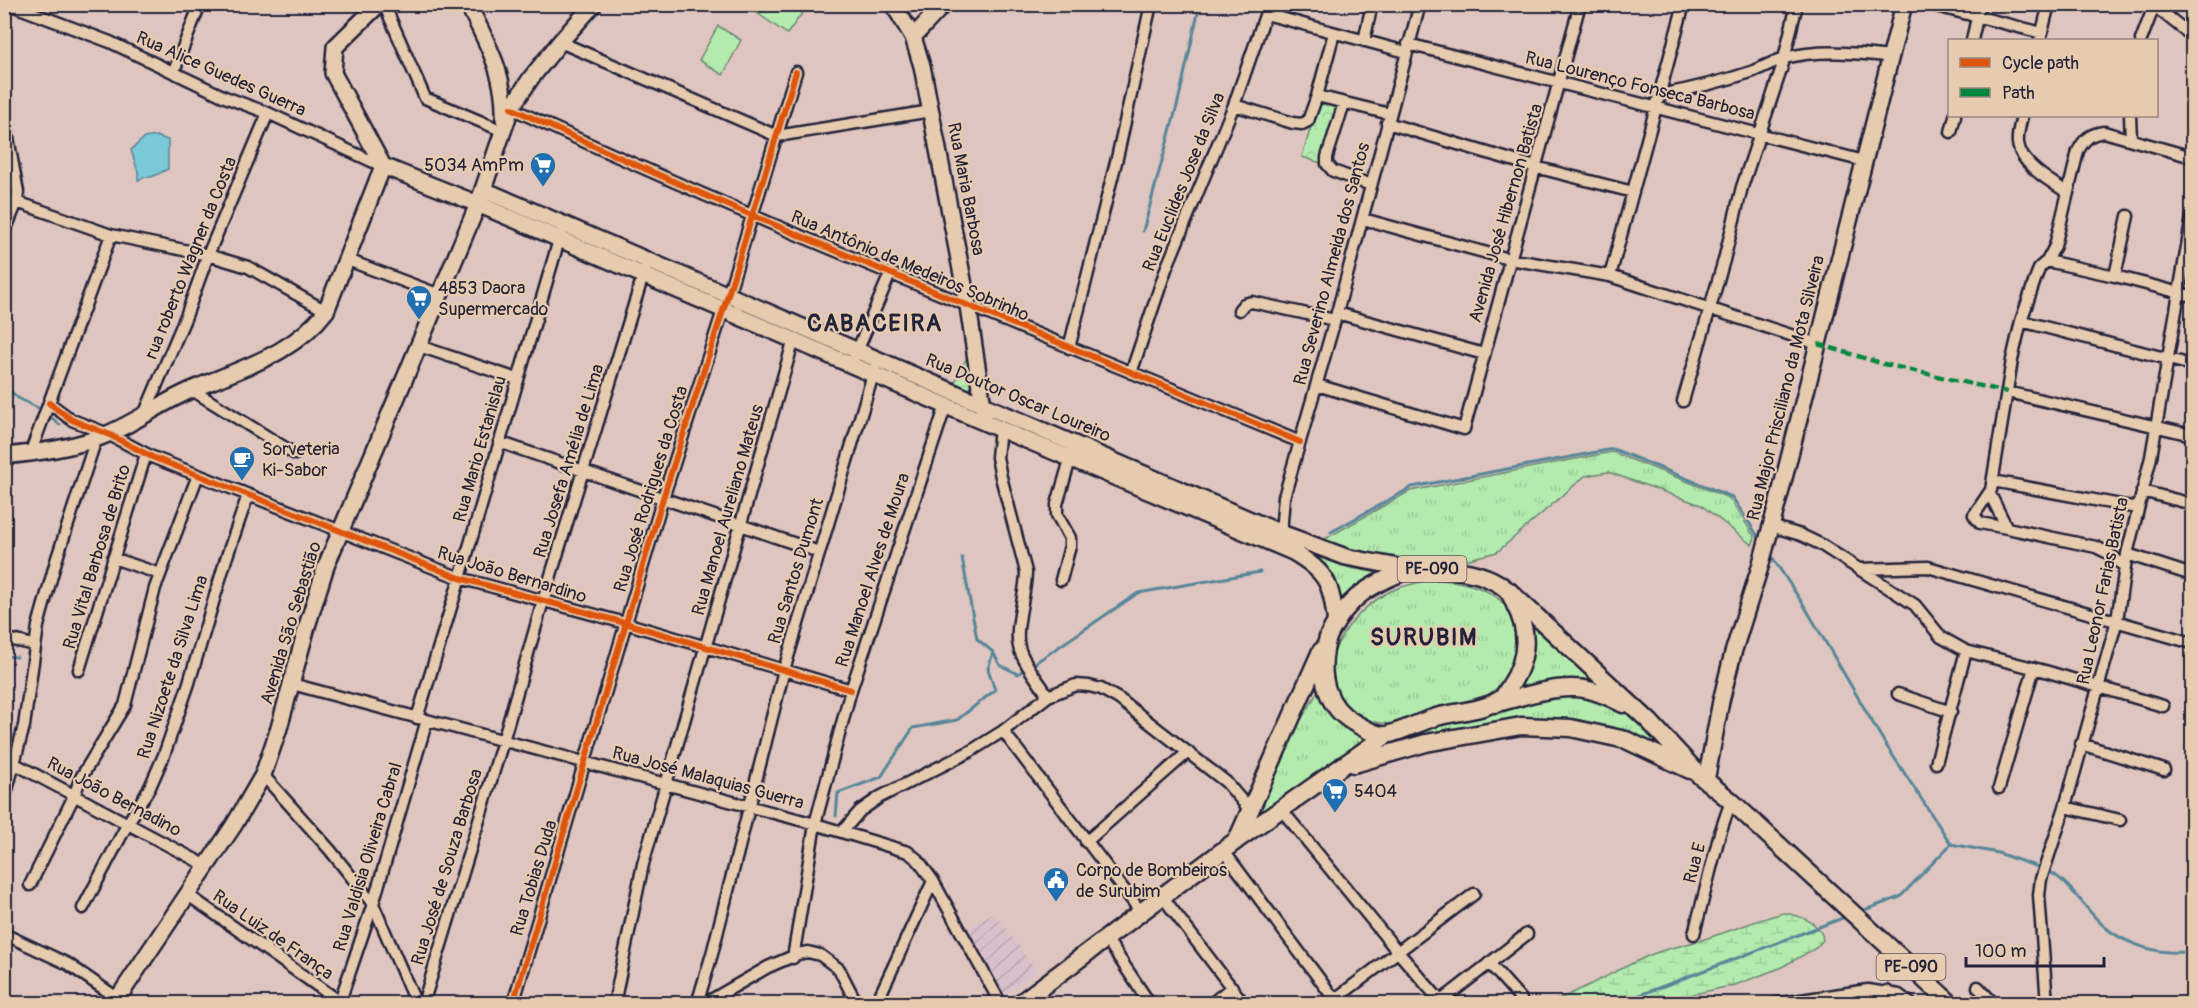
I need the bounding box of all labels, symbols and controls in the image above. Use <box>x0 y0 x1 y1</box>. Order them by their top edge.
street label: Rua Alice Guedes Guerra <box>132 26 310 122</box>
legend <box>1948 39 2158 117</box>
street label: Rua Lourenço Fonseca Barbosa <box>1523 46 1757 126</box>
text: Cycle path <box>2002 52 2079 75</box>
text: Path <box>2002 82 2035 105</box>
street label: Rua Euclides Jose da Silva <box>1138 89 1230 275</box>
street label: Avenida José Hibernon Batista <box>1464 101 1548 325</box>
street label: Rua Maria Barbosa <box>942 121 990 257</box>
street label: Rua Severino Almeida dos Santos <box>1289 140 1375 388</box>
supermarket icon: 5034 AmPm <box>528 150 558 188</box>
street label: rua roberto Wagner da Costa <box>140 153 242 363</box>
place label: 5034 AmPm <box>424 154 524 177</box>
street label: Rua Antônio de Medeiros Sobrinho <box>787 205 1033 327</box>
street label: Rua Major Prisciliano da Mota Silveira <box>1742 253 1830 523</box>
place label: 4853 Daora Supermercado <box>438 277 549 321</box>
supermarket icon: 4853 Daora Supermercado <box>404 283 434 321</box>
district label: CABACEIRA <box>807 309 943 338</box>
street label: Rua Doutor Oscar Loureiro <box>922 349 1114 448</box>
street label: Rua Josefa Amélia de Lima <box>529 361 609 561</box>
street label: Rua Mario Estanislau <box>448 373 512 525</box>
street label: Rua José Rodrigues da Costa <box>609 383 693 595</box>
street label: Rua Manoel Aureliano Mateus <box>687 402 769 618</box>
place label: Sorveteria Ki-Sabor <box>262 438 340 482</box>
cafe icon: Sorveteria Ki-Sabor <box>227 444 257 482</box>
street label: Rua Vital Barbosa de Brito <box>58 462 136 652</box>
street label: Rua Manoel Alves de Moura <box>831 470 915 670</box>
street label: Rua Santos Dumont <box>763 495 829 647</box>
street label: Rua Leonor Farias Batista <box>2072 495 2134 687</box>
street label: Avenida São Sebastião <box>255 538 327 707</box>
street label: Rua João Bernardino <box>434 541 590 609</box>
road number: PE-090 <box>1398 556 1466 582</box>
street label: Rua Nizoete da Silva Lima <box>132 572 214 762</box>
district label: SURUBIM <box>1370 623 1478 652</box>
street label: Rua José Malaquias Guerra <box>610 741 806 815</box>
street label: Rua João Bernadino <box>43 752 185 842</box>
street label: Rua Valdisia Oliveira Cabral <box>328 760 408 954</box>
street label: Rua José de Souza Barbosa <box>406 766 488 968</box>
supermarket icon: 5404 <box>1320 776 1350 814</box>
place label: 5404 <box>1354 780 1397 803</box>
street label: Rua Tobias Duda <box>505 817 563 939</box>
street label: Rua E <box>1679 840 1711 886</box>
place label: Corpo de Bombeiros de Surubim <box>1076 859 1227 903</box>
public building icon: Corpo de Bombeiros de Surubim <box>1041 865 1071 903</box>
street label: Rua Luiz de França <box>208 885 338 985</box>
scale bar <box>1966 930 2104 968</box>
text: 100 m <box>1975 940 2027 963</box>
road number: PE-090 <box>1876 954 1946 980</box>

